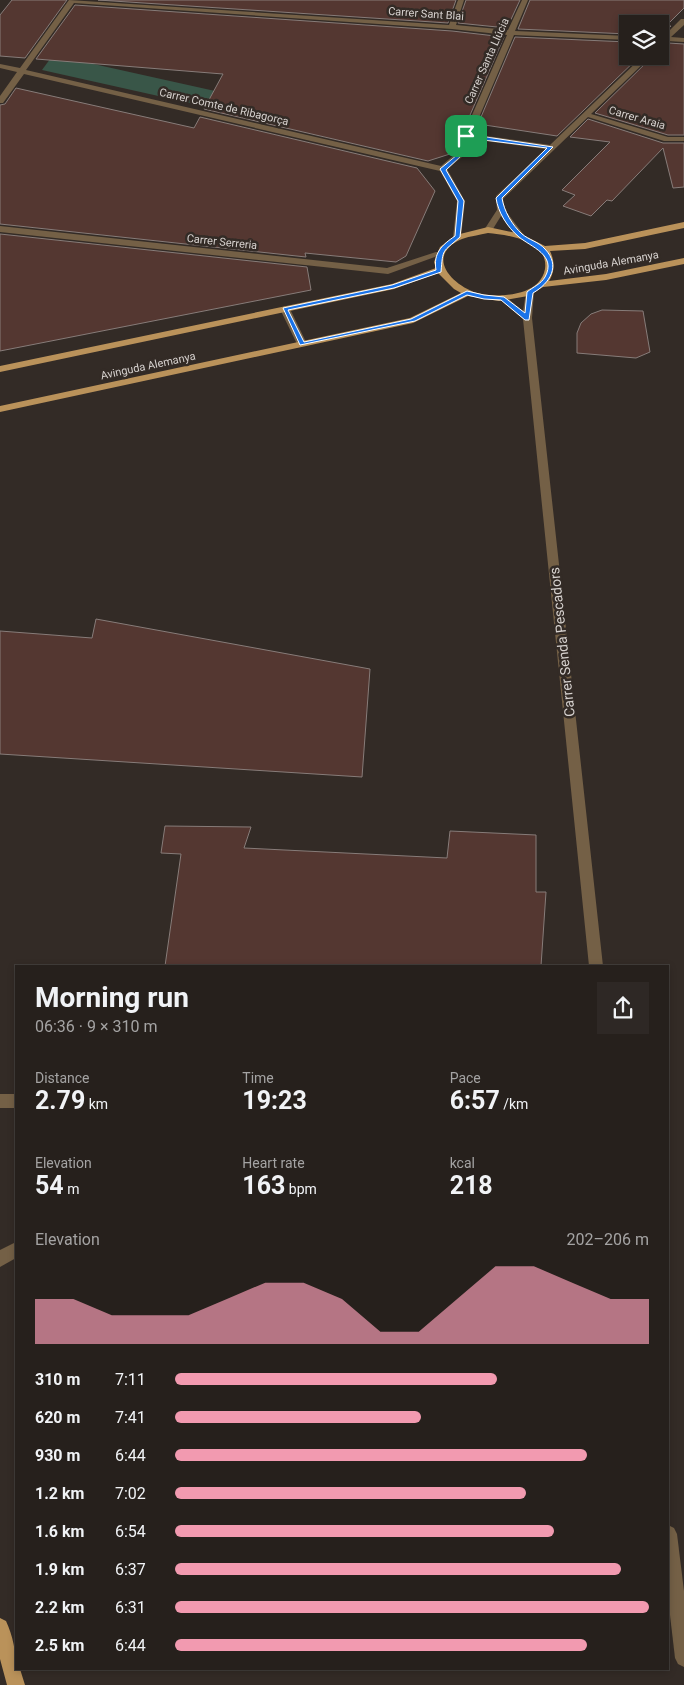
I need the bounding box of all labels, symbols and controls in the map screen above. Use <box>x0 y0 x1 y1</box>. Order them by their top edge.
street label: Carrer Sant Blai <box>388 5 464 23</box>
map controls <box>619 15 669 65</box>
button: layers <box>619 15 669 65</box>
street label: Carrer Santa Llúcia <box>462 16 512 106</box>
street label: Carrer Comte de Ribagorça <box>158 86 290 128</box>
street label: Carrer Araia <box>607 104 667 132</box>
pin <box>445 115 487 157</box>
icon: arrive <box>452 122 480 150</box>
street label: Carrer Serreria <box>186 232 258 252</box>
street label: Avinguda Alemanya <box>562 248 660 278</box>
street label: Avinguda Alemanya <box>99 350 197 382</box>
street label: Carrer Senda Pescadors <box>546 566 578 718</box>
text: Morning run <box>35 981 189 1014</box>
button: share <box>597 982 649 1034</box>
text: 06:36 · 9 × 310 m <box>35 1017 157 1036</box>
text: Distance <box>35 1070 90 1086</box>
text: Time <box>242 1070 274 1086</box>
text: Pace <box>450 1070 481 1086</box>
text: 2.79 <box>35 1086 85 1115</box>
text: 19:23 <box>242 1086 307 1115</box>
text: 6:57 <box>450 1086 500 1115</box>
text: km <box>85 1096 108 1112</box>
text: /km <box>500 1096 528 1112</box>
text: Elevation <box>35 1155 92 1171</box>
text: Heart rate <box>242 1155 305 1171</box>
text: kcal <box>450 1155 475 1171</box>
text: 54 <box>35 1171 64 1200</box>
text: 163 <box>242 1171 285 1200</box>
text: 218 <box>450 1171 493 1200</box>
text: m <box>64 1181 79 1197</box>
text: bpm <box>285 1181 317 1197</box>
text: Elevation <box>35 1230 100 1249</box>
text: 202–206 m <box>567 1230 649 1249</box>
text: 310 m <box>35 1370 80 1389</box>
text: 7:11 <box>115 1370 146 1389</box>
text: 620 m <box>35 1408 80 1427</box>
text: 7:41 <box>115 1408 146 1427</box>
text: 930 m <box>35 1446 80 1465</box>
text: 6:44 <box>115 1446 146 1465</box>
text: 1.2 km <box>35 1484 84 1503</box>
text: 7:02 <box>115 1484 146 1503</box>
text: 1.6 km <box>35 1522 84 1541</box>
text: 6:54 <box>115 1522 146 1541</box>
text: 1.9 km <box>35 1560 84 1579</box>
text: 6:37 <box>115 1560 146 1579</box>
text: 2.2 km <box>35 1598 84 1617</box>
text: 6:31 <box>115 1598 146 1617</box>
text: 2.5 km <box>35 1636 84 1655</box>
text: 6:44 <box>115 1636 146 1655</box>

